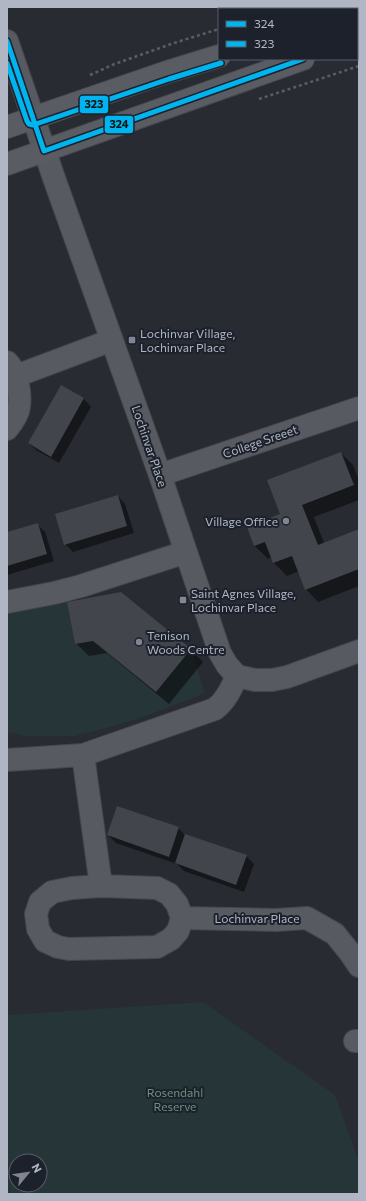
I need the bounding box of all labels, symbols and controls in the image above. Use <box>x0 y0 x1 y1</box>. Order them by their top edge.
legend <box>218 8 358 60</box>
text: 324 <box>254 16 274 30</box>
text: 323 <box>254 36 274 50</box>
line badge: 323 <box>79 95 109 114</box>
text: 323 <box>84 97 104 110</box>
line badge: 324 <box>104 115 134 134</box>
text: 324 <box>109 117 129 130</box>
place label: Lochinvar Village, Lochinvar Place <box>140 326 235 354</box>
marker: Lochinvar Village, Lochinvar Place <box>127 335 137 345</box>
street label: Lochinvar Place <box>130 403 170 489</box>
street label: College Sreeet <box>221 422 299 460</box>
place label: Village Office <box>205 514 278 528</box>
marker: Village Office <box>281 516 291 526</box>
place label: Saint Agnes Village, Lochinvar Place <box>191 586 296 614</box>
marker: Saint Agnes Village, Lochinvar Place <box>178 595 188 605</box>
place label: Tenison Woods Centre <box>147 628 225 656</box>
marker: Tenison Woods Centre <box>134 637 144 647</box>
street label: Lochinvar Place <box>214 911 300 925</box>
park label: Rosendahl Reserve <box>147 1085 203 1113</box>
north arrow <box>8 1153 48 1193</box>
text: N <box>29 1161 45 1175</box>

